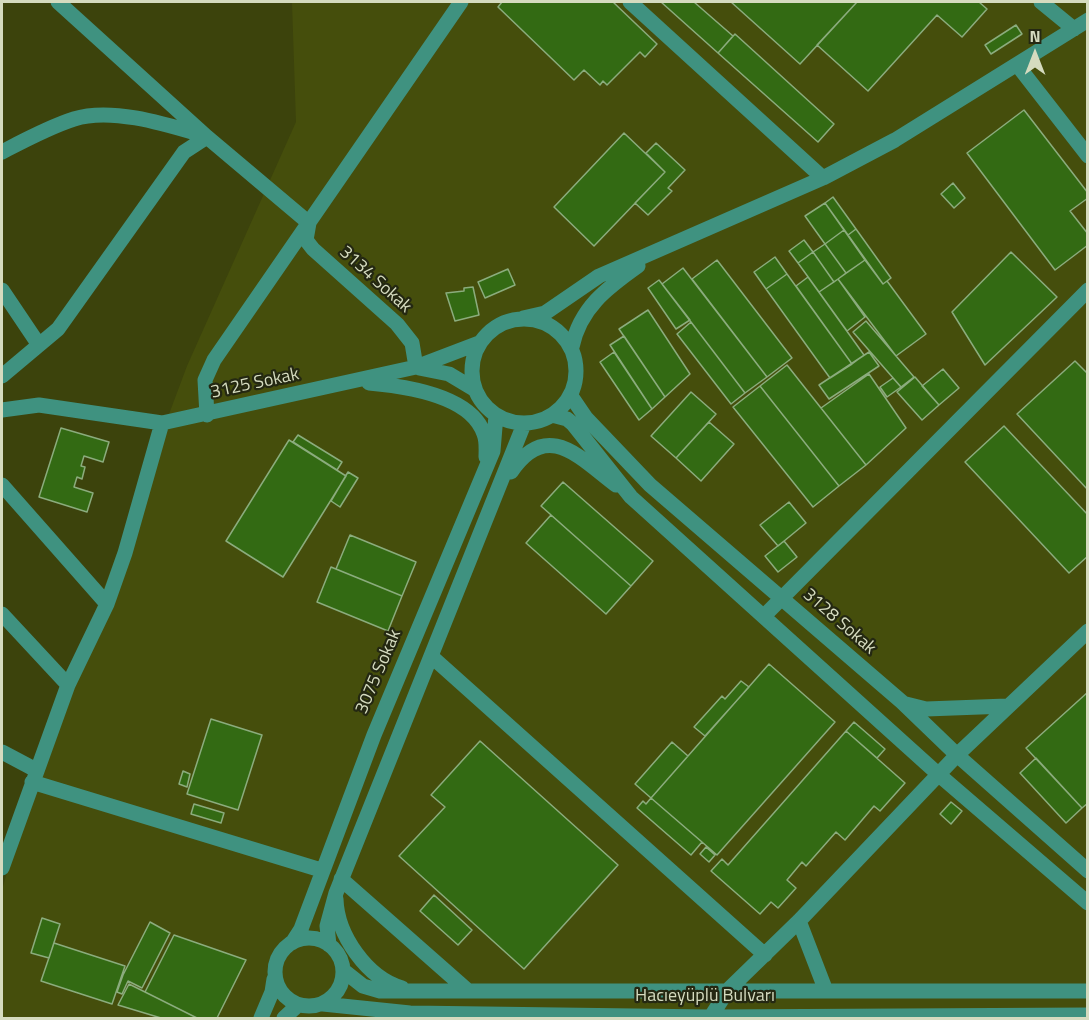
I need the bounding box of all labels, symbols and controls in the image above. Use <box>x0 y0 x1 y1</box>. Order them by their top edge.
north arrow <box>1005 24 1065 84</box>
text: N <box>1029 24 1041 48</box>
street label: 3134 Sokak <box>334 242 416 318</box>
street label: 3125 Sokak <box>209 364 301 404</box>
street label: 3128 Sokak <box>798 584 880 660</box>
street label: 3075 Sokak <box>352 626 406 718</box>
street label: Hacıeyüplü Bulvarı <box>635 986 775 1008</box>

